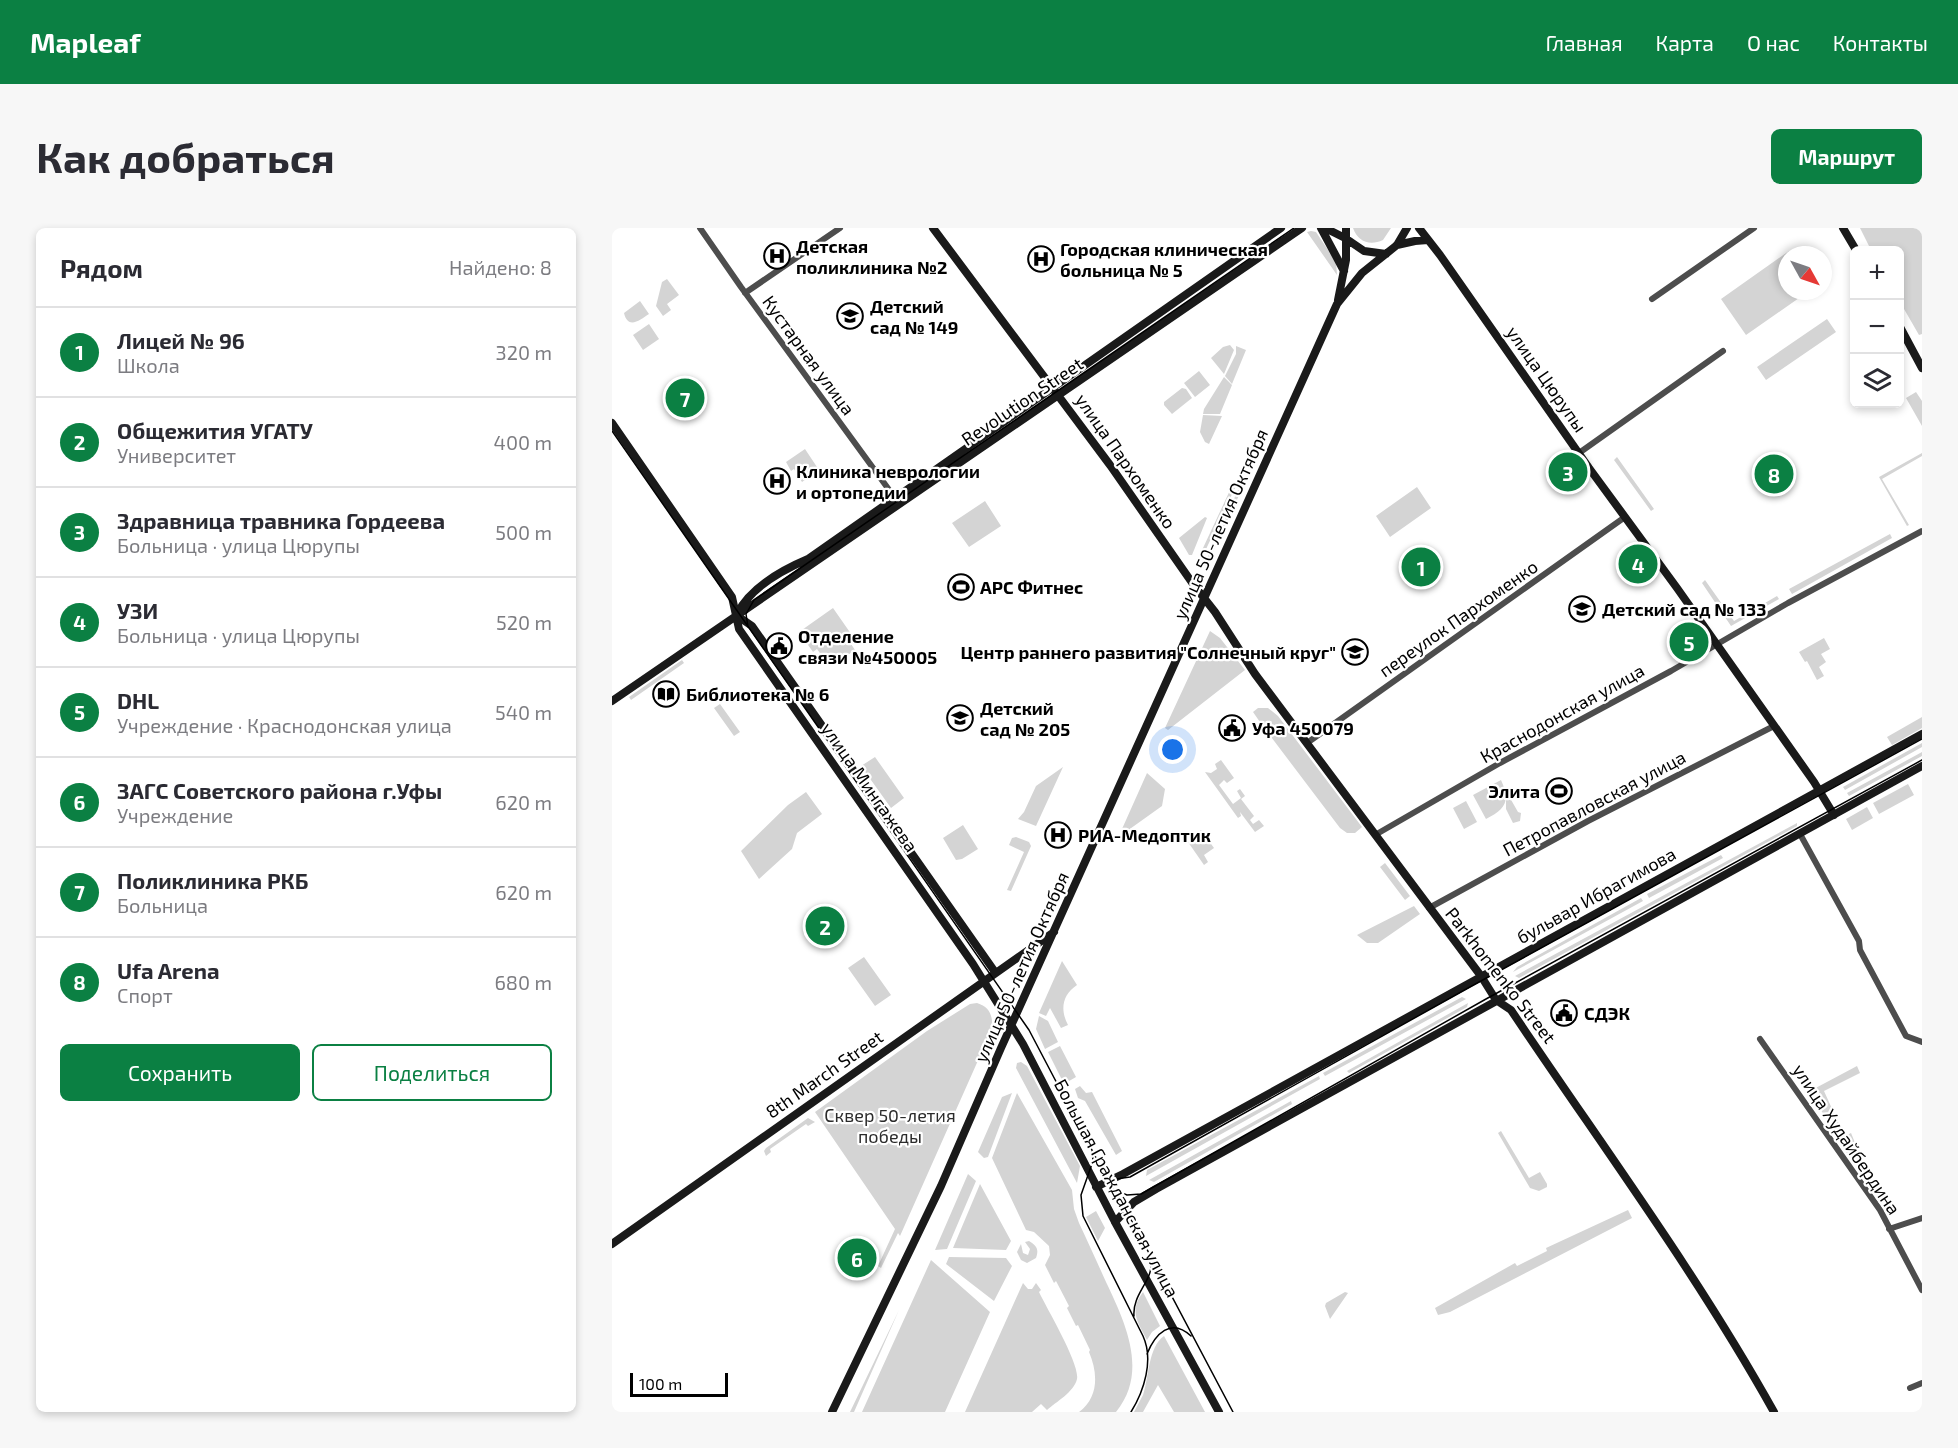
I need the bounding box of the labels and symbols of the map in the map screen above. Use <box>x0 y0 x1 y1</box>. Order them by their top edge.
place label: Детская поликлиника №2 <box>796 235 947 278</box>
place label: Городская клиническая больница № 5 <box>1060 238 1268 281</box>
hospital icon: Детская поликлиника №2 <box>762 241 792 271</box>
hospital icon: Городская клиническая больница № 5 <box>1026 244 1056 274</box>
north arrow <box>1778 246 1832 300</box>
street label: Кустарная улица <box>758 291 860 419</box>
place label: Детский сад № 149 <box>870 295 958 338</box>
school or university icon: Детский сад № 149 <box>835 301 865 331</box>
street label: улица Цюрупы <box>1502 322 1592 436</box>
street label: Revolution Street <box>957 352 1087 450</box>
pin: 7 <box>666 376 704 420</box>
street label: улица Пархоменко <box>1071 389 1181 533</box>
street label: улица 50-летия Октября <box>1168 425 1272 623</box>
pin: 3 <box>1548 450 1588 494</box>
pin: 8 <box>1754 452 1794 496</box>
place label: Клиника неврологии и ортопедии <box>796 460 980 503</box>
hospital icon: Клиника неврологии и ортопедии <box>762 466 792 496</box>
pin: 4 <box>1618 542 1658 586</box>
pin: 1 <box>1402 544 1440 590</box>
street label: переулок Пархоменко <box>1374 555 1542 681</box>
sports icon: АРС Фитнес <box>946 572 976 602</box>
place label: АРС Фитнес <box>980 576 1083 598</box>
school or university icon: Детский сад № 133 <box>1567 594 1597 624</box>
place label: Детский сад № 133 <box>1602 598 1766 620</box>
pin: 5 <box>1670 620 1708 664</box>
place label: Отделение связи №450005 <box>798 625 937 668</box>
public building icon: Отделение связи №450005 <box>764 631 794 661</box>
school or university icon: Центр раннего развития "Солнечный круг" <box>1340 637 1370 667</box>
place label: Центр раннего развития "Солнечный круг" <box>961 641 1336 663</box>
street label: Краснодонская улица <box>1476 659 1648 767</box>
library icon: Библиотека № 6 <box>651 679 681 709</box>
place label: Библиотека № 6 <box>686 683 829 705</box>
place label: Детский сад № 205 <box>980 697 1070 740</box>
school or university icon: Детский сад № 205 <box>945 703 975 733</box>
public building icon: Уфа 450079 <box>1217 713 1247 743</box>
place label: Уфа 450079 <box>1252 717 1354 739</box>
street label: улица Мингажева <box>817 718 923 856</box>
your location <box>1158 735 1187 764</box>
street label: Петропавловская улица <box>1499 745 1689 861</box>
sports icon: Элита <box>1544 776 1574 806</box>
place label: Элита <box>1488 780 1540 802</box>
hospital icon: РИА-Медоптик <box>1043 820 1073 850</box>
place label: РИА-Медоптик <box>1078 824 1211 846</box>
street label: бульвар Ибрагимова <box>1513 842 1679 948</box>
street label: улица 50-летия Октября <box>969 868 1073 1066</box>
street label: Parkhomenko Street <box>1441 903 1561 1047</box>
pin: 2 <box>806 904 844 948</box>
public building icon: СДЭК <box>1549 998 1579 1028</box>
place label: СДЭК <box>1584 1002 1631 1024</box>
street label: 8th March Street <box>761 1025 887 1123</box>
street label: улица Худайбердина <box>1788 1059 1906 1219</box>
street label: Большая Гражданская улица <box>1050 1075 1184 1301</box>
park label: Сквер 50-летия победы <box>824 1104 956 1147</box>
pin: 6 <box>838 1236 876 1280</box>
scale bar <box>630 1370 728 1398</box>

